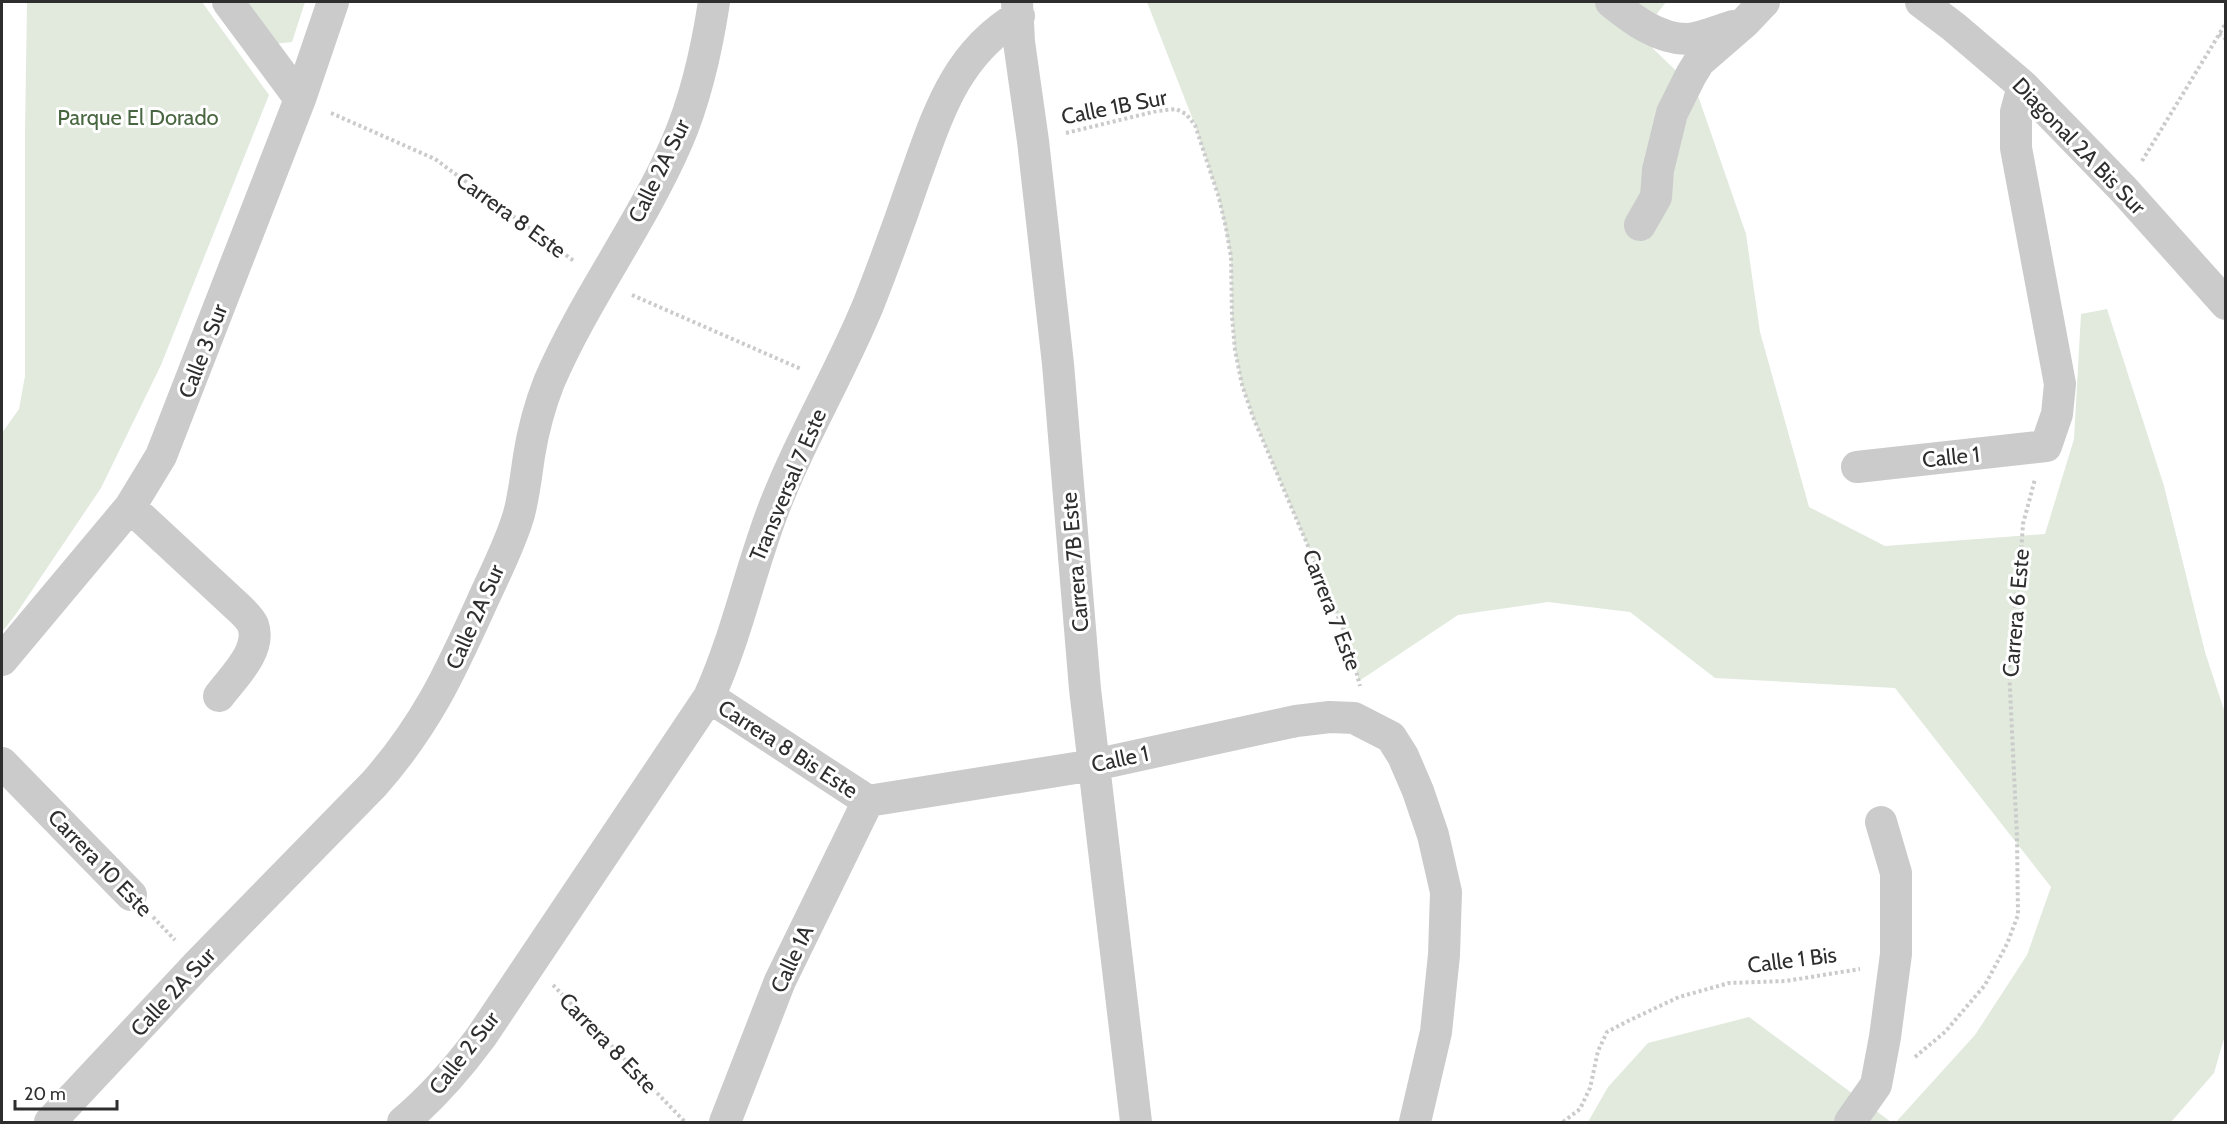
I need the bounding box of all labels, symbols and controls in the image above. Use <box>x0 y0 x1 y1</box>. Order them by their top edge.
street label: Diagonal 2A Bis Sur <box>2007 72 2151 220</box>
street label: Calle 1B Sur <box>1059 84 1169 130</box>
park label: Parque El Dorado <box>57 104 219 131</box>
street label: Calle 2A Sur <box>622 115 696 227</box>
street label: Carrera 8 Este <box>451 166 571 264</box>
street label: Calle 3 Sur <box>173 300 233 402</box>
street label: Transversal 7 Este <box>744 405 832 565</box>
street label: Calle 1 <box>1921 441 1981 473</box>
street label: Carrera 7B Este <box>1055 491 1095 633</box>
street label: Carrera 7 Este <box>1297 546 1367 674</box>
street label: Carrera 6 Este <box>1997 548 2035 678</box>
street label: Calle 2A Sur <box>440 560 510 674</box>
street label: Carrera 8 Bis Este <box>713 694 863 804</box>
street label: Calle 1 <box>1089 740 1151 778</box>
street label: Carrera 10 Este <box>42 804 158 922</box>
street label: Calle 1A <box>765 921 819 997</box>
street label: Calle 1 Bis <box>1746 941 1838 979</box>
street label: Calle 2A Sur <box>125 942 221 1042</box>
street label: Carrera 8 Este <box>553 987 663 1099</box>
street label: Calle 2 Sur <box>423 1006 505 1100</box>
scale bar <box>15 1073 117 1111</box>
text: 20 m <box>24 1083 66 1105</box>

